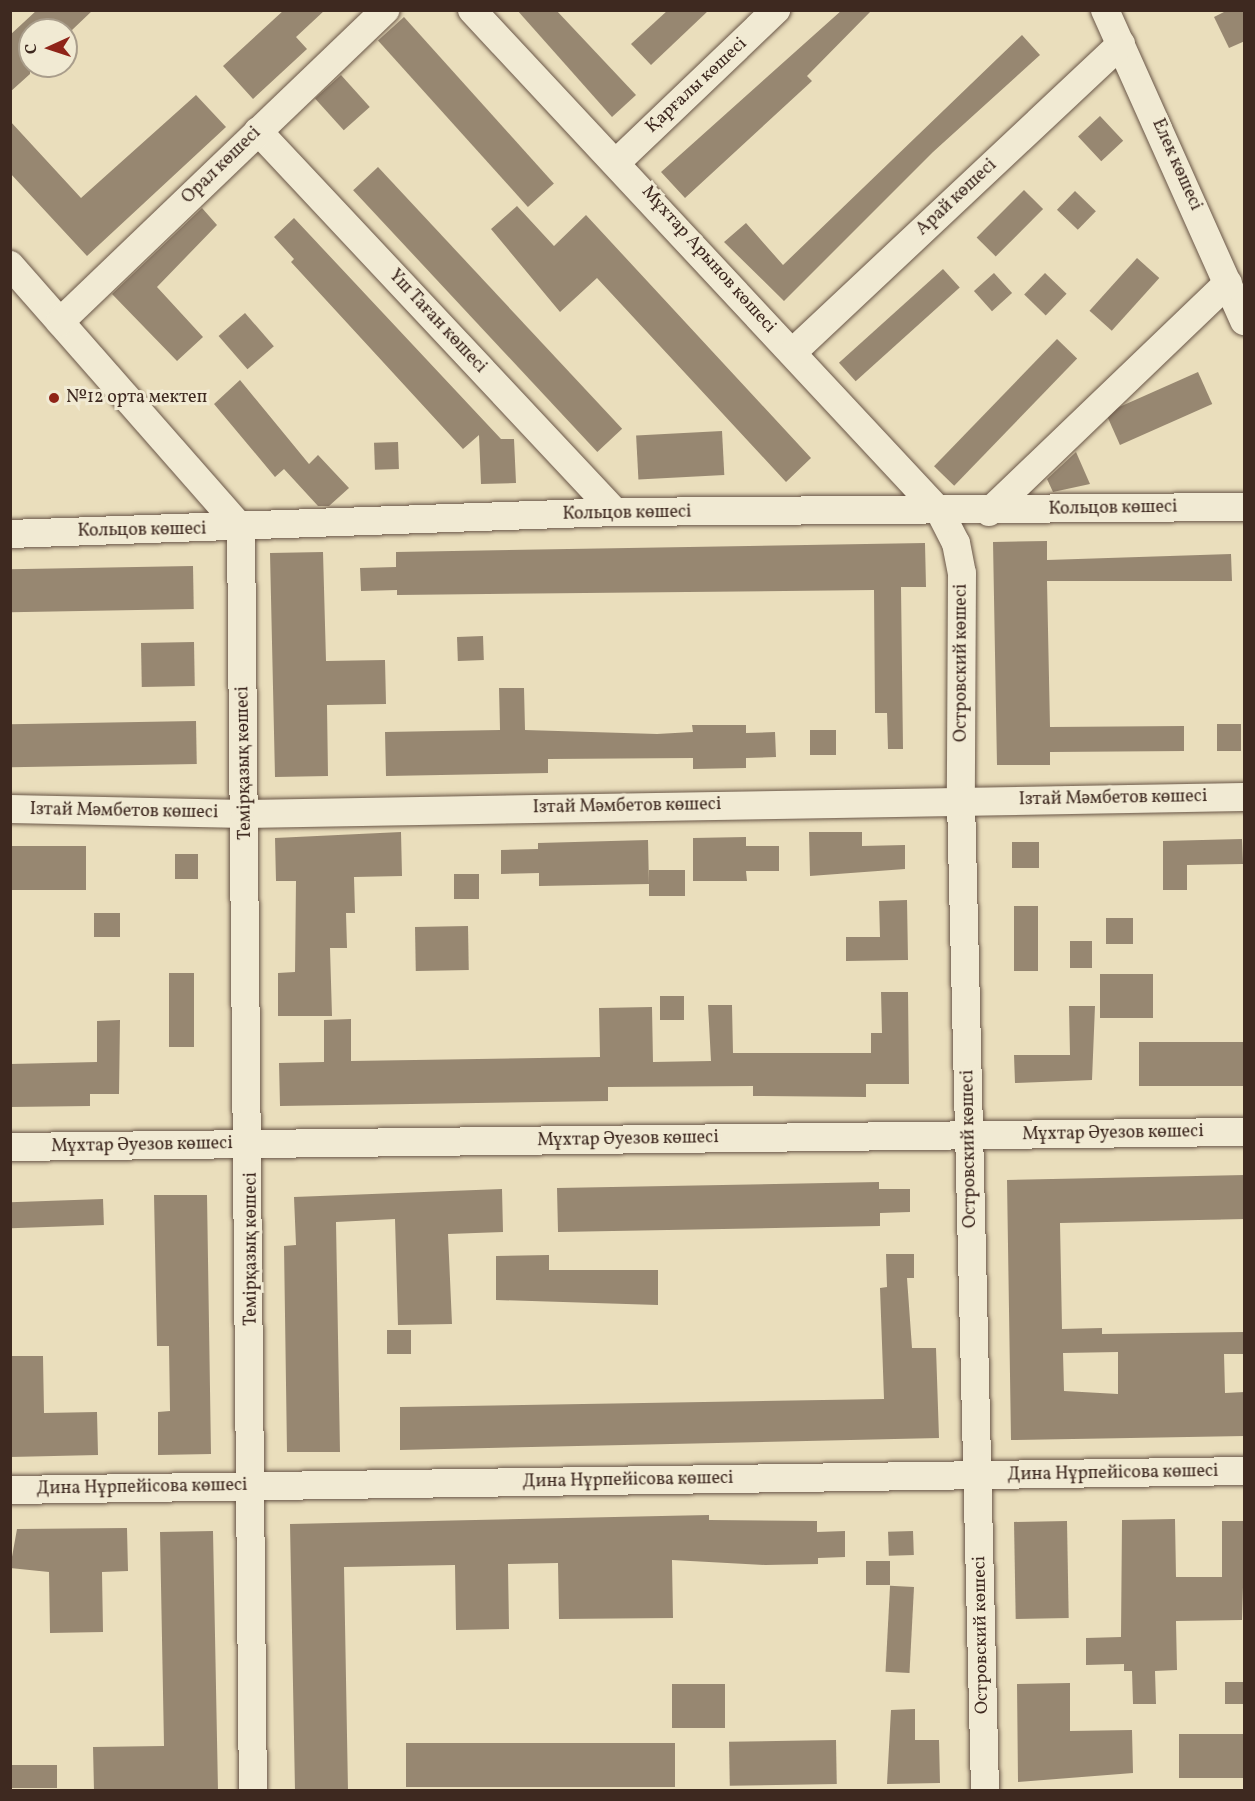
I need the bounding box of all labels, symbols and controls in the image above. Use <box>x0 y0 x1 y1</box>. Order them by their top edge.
north arrow <box>18 18 78 78</box>
street label: Қарғалы көшесі <box>642 34 752 138</box>
text: С <box>21 43 43 55</box>
street label: Елек көшесі <box>1146 116 1206 214</box>
street label: Орал көшесі <box>178 123 266 209</box>
street label: Арай көшесі <box>912 155 1002 241</box>
street label: Мұхтар Арынов көшесі <box>636 182 780 338</box>
street label: Үш Таған көшесі <box>383 265 491 379</box>
place label: №12 орта мектеп <box>66 387 207 409</box>
marker: №12 орта мектеп <box>47 391 61 405</box>
street label: Кольцов көшесі <box>1048 497 1178 521</box>
street label: Кольцов көшесі <box>562 502 692 526</box>
street label: Кольцов көшесі <box>77 519 207 543</box>
street label: Островский көшесі <box>951 584 973 742</box>
street label: Темірқазық көшесі <box>233 686 257 840</box>
street label: Ізтай Мәмбетов көшесі <box>1019 787 1207 811</box>
street label: Ізтай Мәмбетов көшесі <box>533 795 721 819</box>
street label: Ізтай Мәмбетов көшесі <box>30 800 218 824</box>
street label: Островский көшесі <box>958 1070 982 1228</box>
street label: Мұхтар Әуезов көшесі <box>1022 1122 1204 1146</box>
street label: Мұхтар Әуезов көшесі <box>537 1128 719 1152</box>
street label: Мұхтар Әуезов көшесі <box>51 1134 233 1158</box>
street label: Темірқазық көшесі <box>241 1172 263 1326</box>
street label: Дина Нұрпейісова көшесі <box>1007 1461 1219 1487</box>
street label: Дина Нұрпейісова көшесі <box>522 1468 734 1494</box>
street label: Дина Нұрпейісова көшесі <box>36 1475 248 1501</box>
street label: Островский көшесі <box>970 1556 994 1714</box>

